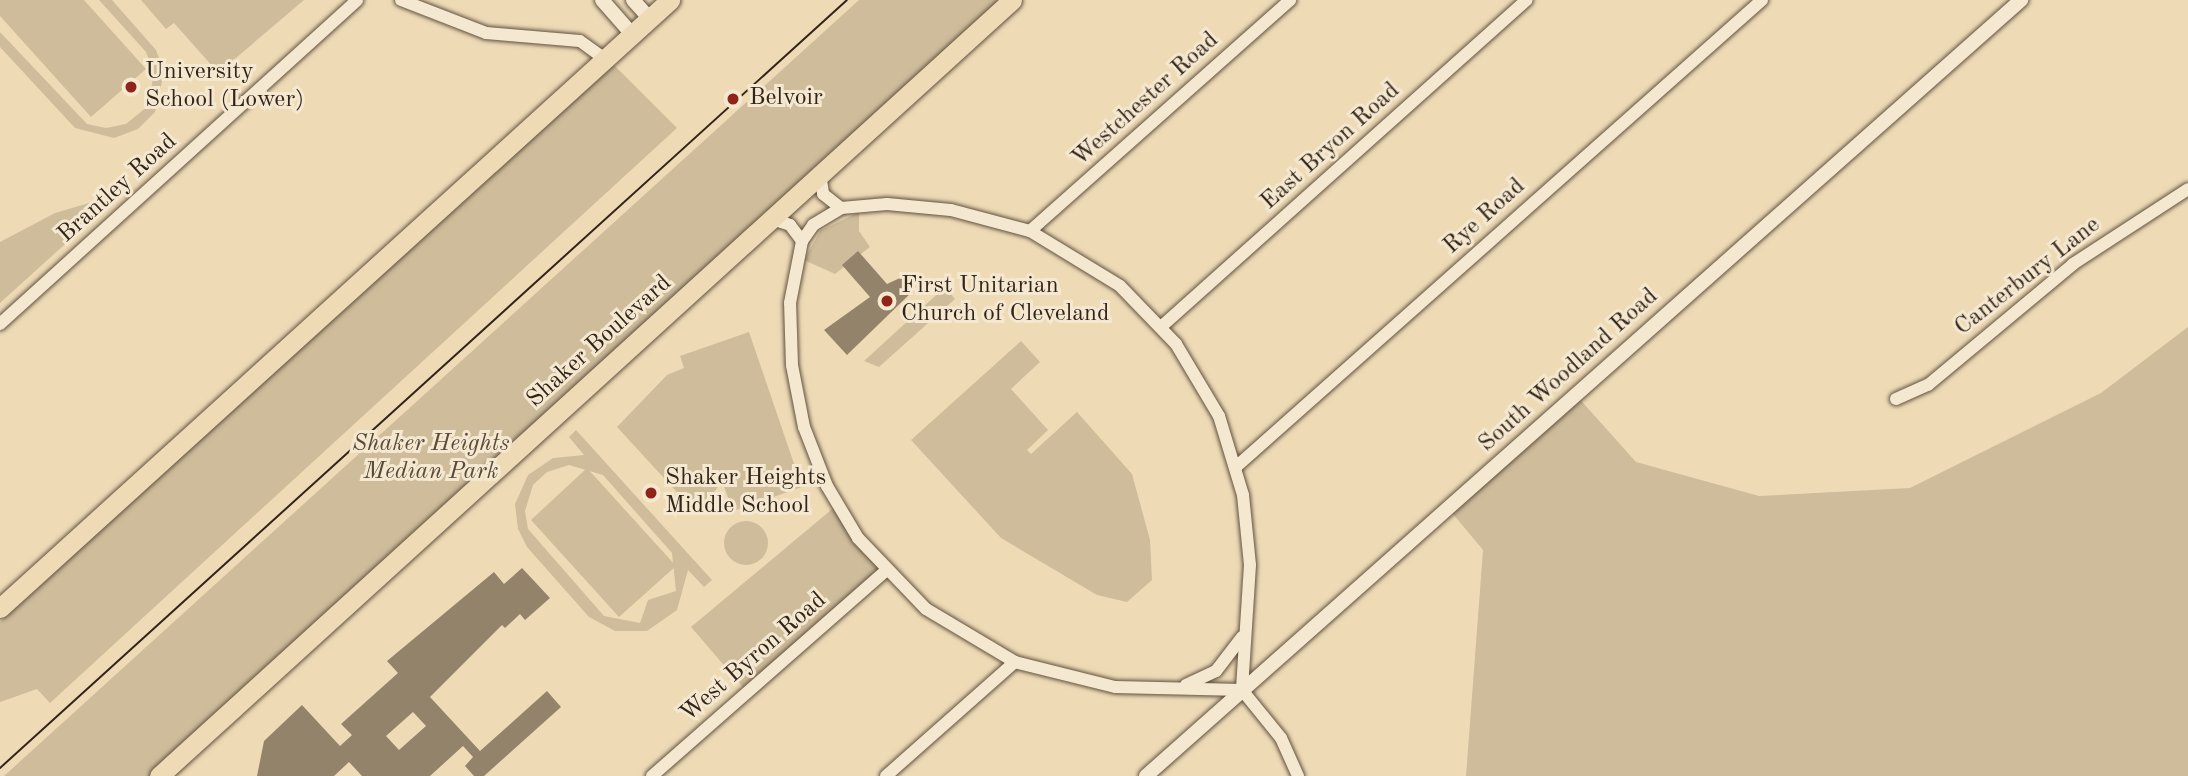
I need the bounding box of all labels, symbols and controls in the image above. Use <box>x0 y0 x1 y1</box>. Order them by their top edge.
street label: Westchester Road <box>1067 27 1225 173</box>
place label: University School (Lower) <box>145 59 304 115</box>
street label: East Bryon Road <box>1256 77 1406 217</box>
marker: University School (Lower) <box>123 79 139 95</box>
place label: Belvoir <box>749 85 823 113</box>
marker: Belvoir <box>723 89 743 109</box>
street label: Brantley Road <box>53 128 183 250</box>
street label: Rye Road <box>1438 173 1532 261</box>
street label: Canterbury Lane <box>1950 211 2106 343</box>
street label: Shaker Boulevard <box>522 269 678 415</box>
place label: First Unitarian Church of Cleveland <box>901 273 1110 329</box>
street label: South Woodland Road <box>1473 283 1665 459</box>
marker: First Unitarian Church of Cleveland <box>879 293 895 309</box>
park label: Shaker Heights Median Park <box>352 431 510 487</box>
place label: Shaker Heights Middle School <box>665 465 826 521</box>
marker: Shaker Heights Middle School <box>643 485 659 501</box>
street label: West Byron Road <box>675 587 833 729</box>

